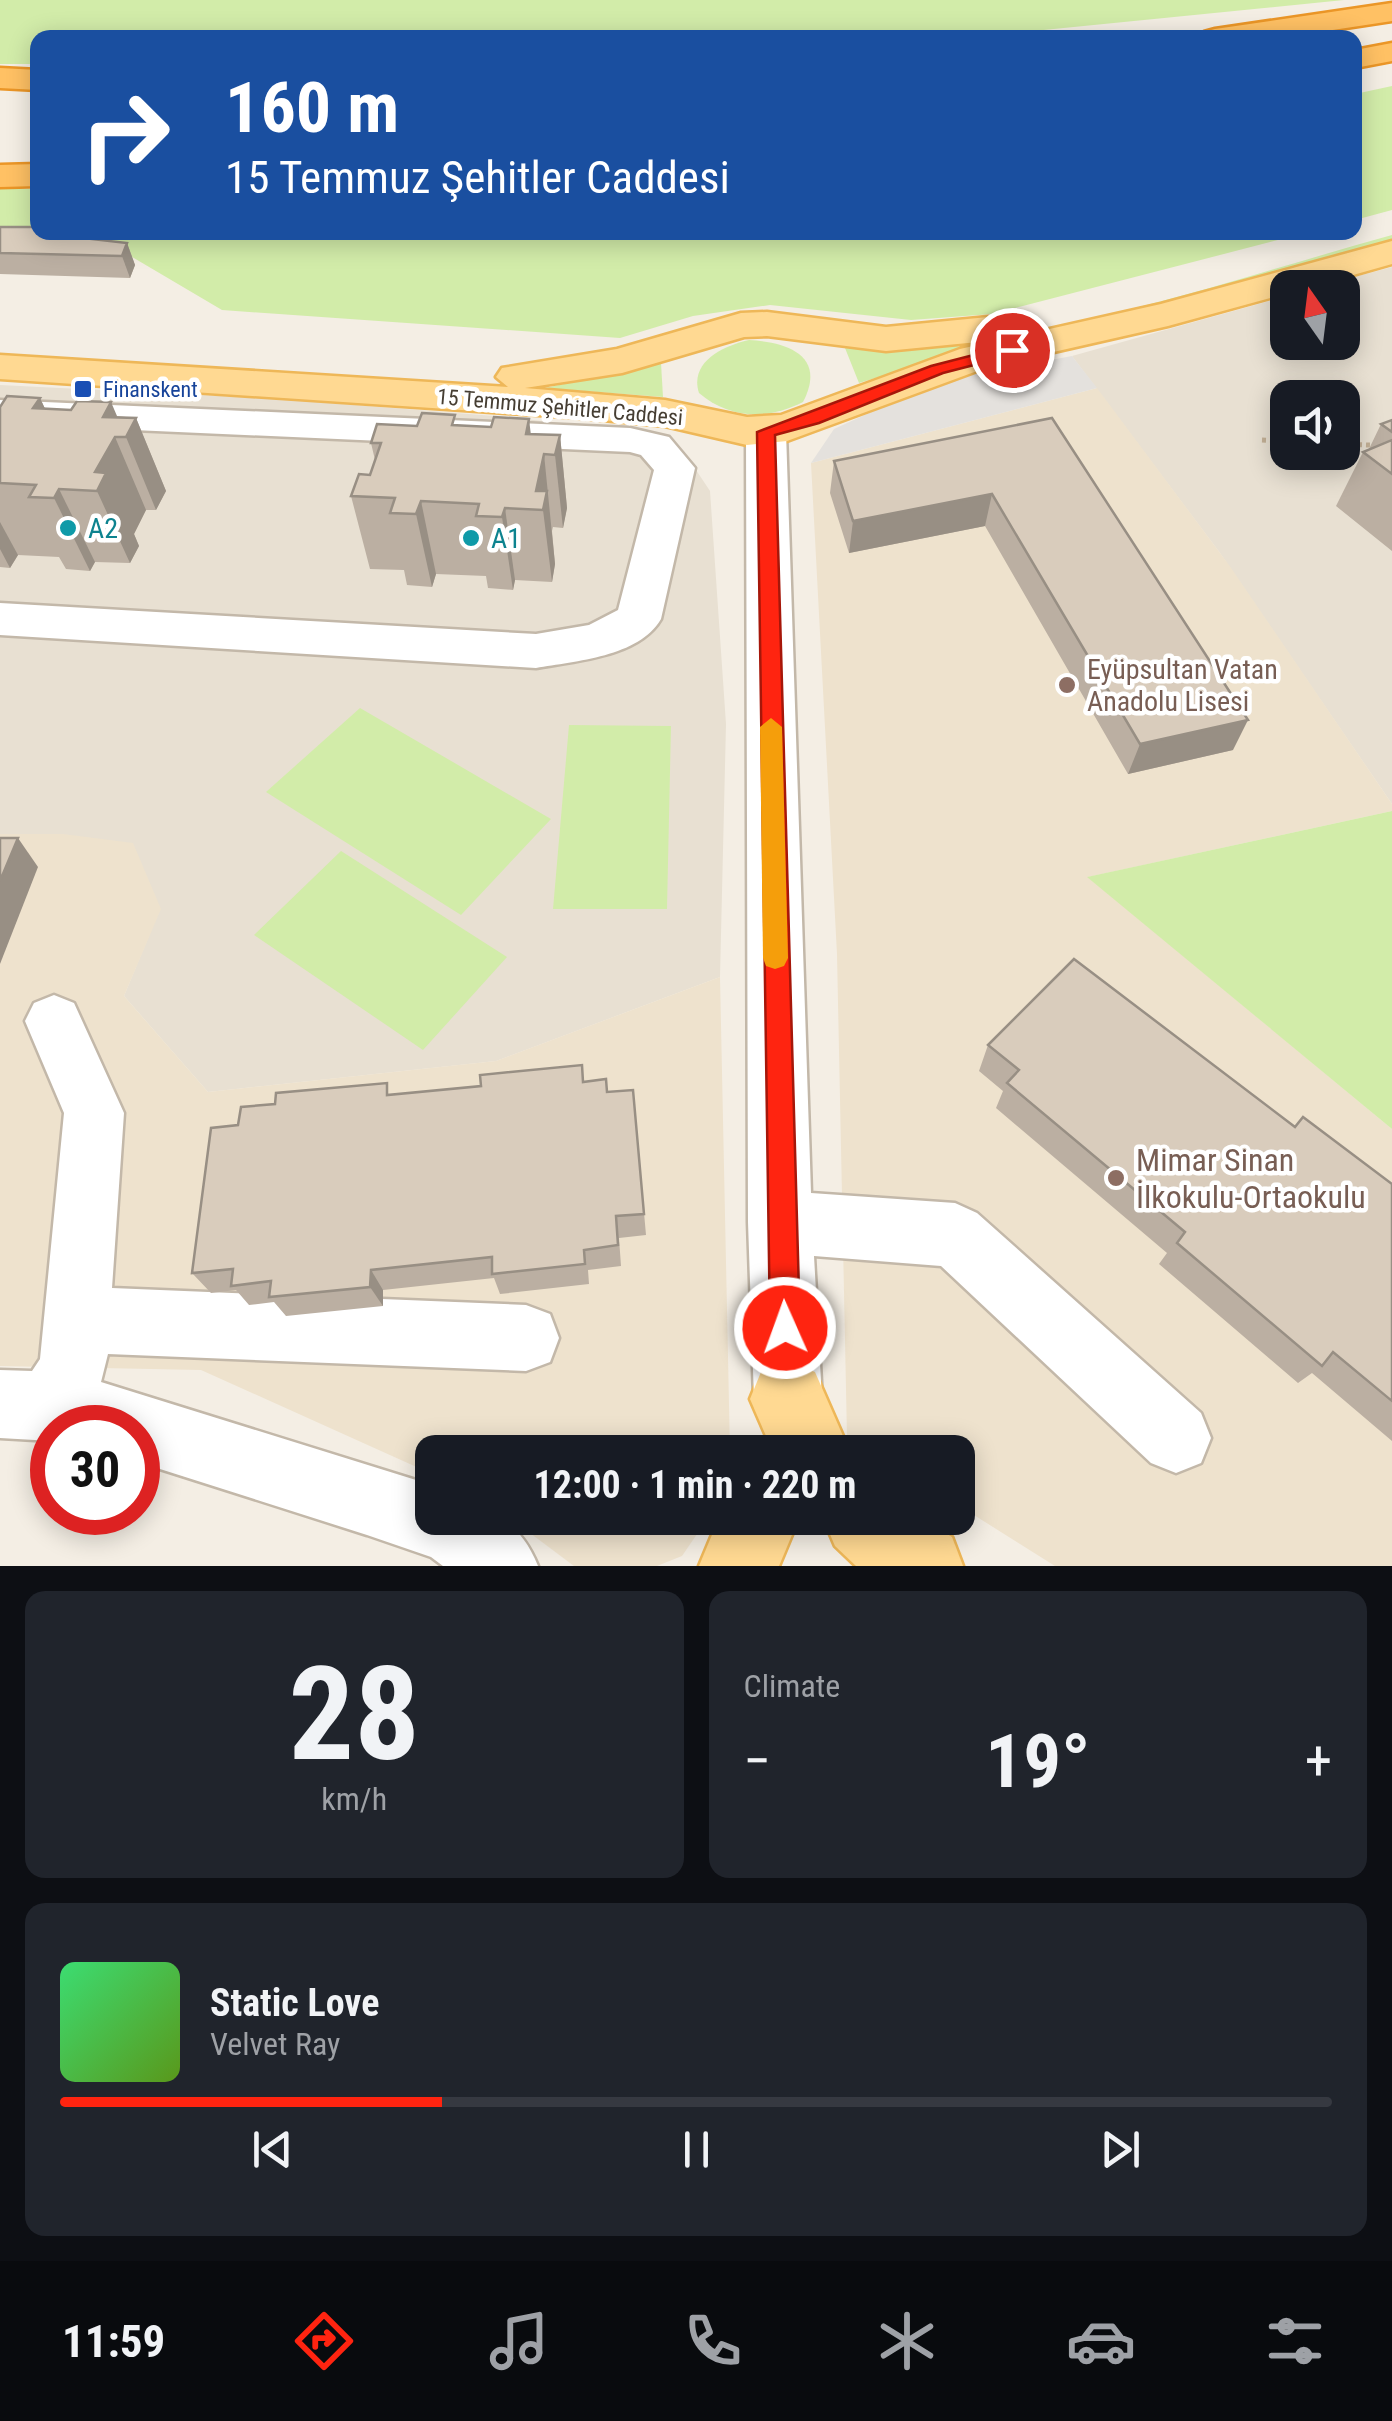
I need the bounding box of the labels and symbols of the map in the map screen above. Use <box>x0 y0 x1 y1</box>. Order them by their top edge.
north arrow <box>1270 270 1360 360</box>
pin <box>970 308 1055 393</box>
place label: Finanskent <box>103 377 198 402</box>
marker: Finanskent <box>72 378 94 400</box>
street label: 15 Temmuz Şehitler Caddesi <box>436 384 684 430</box>
place label: A2 <box>88 512 118 545</box>
marker: A2 <box>57 517 79 539</box>
place label: A1 <box>491 522 521 555</box>
marker: A1 <box>460 527 482 549</box>
place label: Eyüpsultan Vatan Anadolu Lisesi <box>1087 653 1278 718</box>
marker: Eyüpsultan Vatan Anadolu Lisesi <box>1056 674 1078 696</box>
place label: Mimar Sinan İlkokulu-Ortaokulu <box>1136 1141 1366 1216</box>
marker: Mimar Sinan İlkokulu-Ortaokulu <box>1105 1167 1127 1189</box>
position arrow <box>733 1276 837 1380</box>
speed limit sign: 30 <box>30 1405 160 1535</box>

